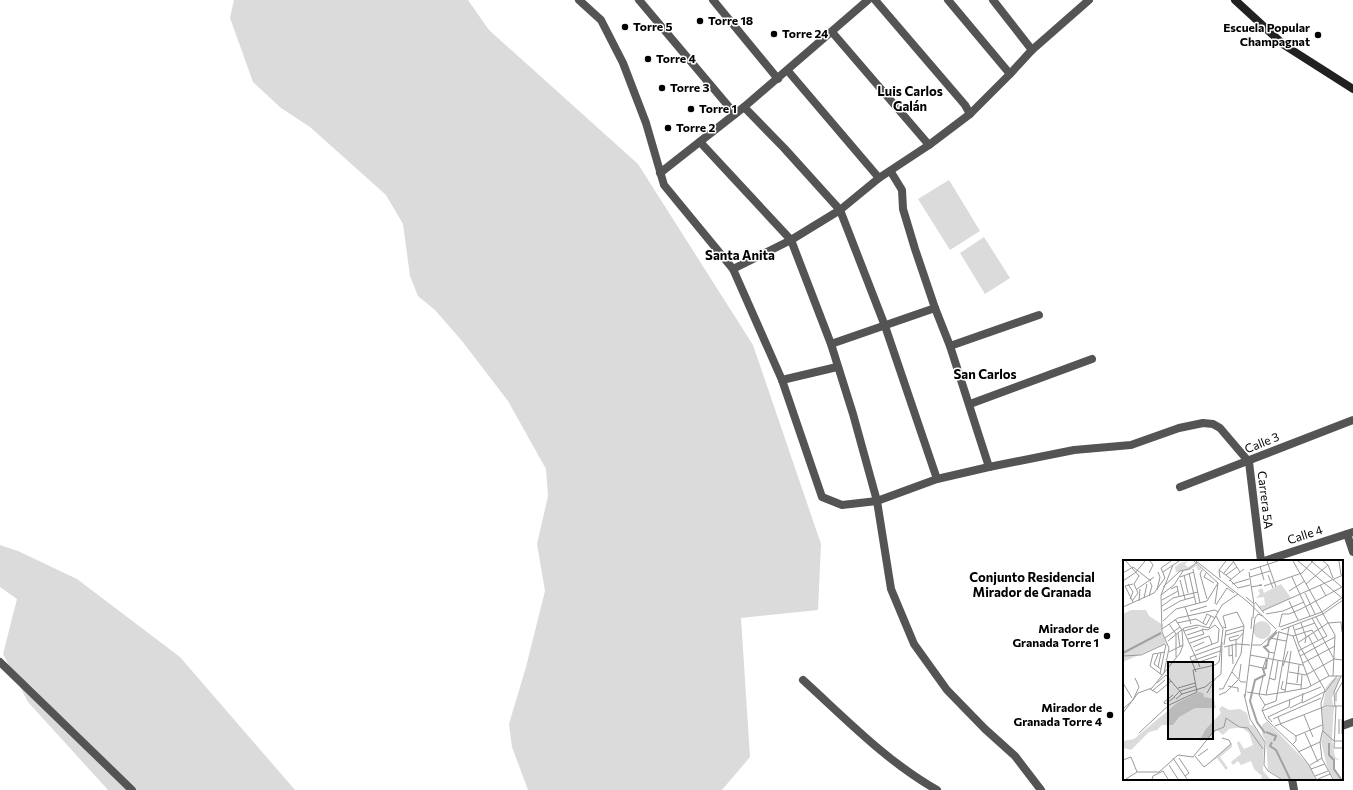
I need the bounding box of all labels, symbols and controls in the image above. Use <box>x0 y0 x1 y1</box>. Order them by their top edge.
place label: Torre 18 <box>708 13 753 27</box>
marker: Torre 18 <box>695 16 705 26</box>
place label: Torre 5 <box>633 19 672 33</box>
place label: Escuela Popular Champagnat <box>1223 20 1310 48</box>
marker: Torre 5 <box>620 22 630 32</box>
place label: Torre 24 <box>782 26 829 40</box>
marker: Torre 24 <box>769 29 779 39</box>
marker: Escuela Popular Champagnat <box>1313 30 1323 40</box>
place label: Torre 4 <box>656 51 696 65</box>
marker: Torre 4 <box>643 54 653 64</box>
place label: Torre 3 <box>670 80 709 94</box>
marker: Torre 3 <box>657 83 667 93</box>
district label: Luis Carlos Galán <box>877 83 943 114</box>
place label: Torre 1 <box>699 101 737 115</box>
marker: Torre 1 <box>686 104 696 114</box>
place label: Torre 2 <box>676 120 715 134</box>
marker: Torre 2 <box>663 123 673 133</box>
district label: Santa Anita <box>705 247 775 263</box>
district label: San Carlos <box>954 366 1017 382</box>
street label: Calle 3 <box>1242 429 1281 455</box>
street label: Carrera 5A <box>1255 470 1276 530</box>
street label: Calle 4 <box>1285 522 1324 546</box>
inset map <box>1123 560 1343 780</box>
district label: Conjunto Residencial Mirador de Granada <box>969 569 1095 600</box>
place label: Mirador de Granada Torre 1 <box>1012 621 1099 649</box>
marker: Mirador de Granada Torre 1 <box>1102 631 1112 641</box>
place label: Mirador de Granada Torre 4 <box>1013 700 1103 728</box>
marker: Mirador de Granada Torre 4 <box>1105 710 1115 720</box>

